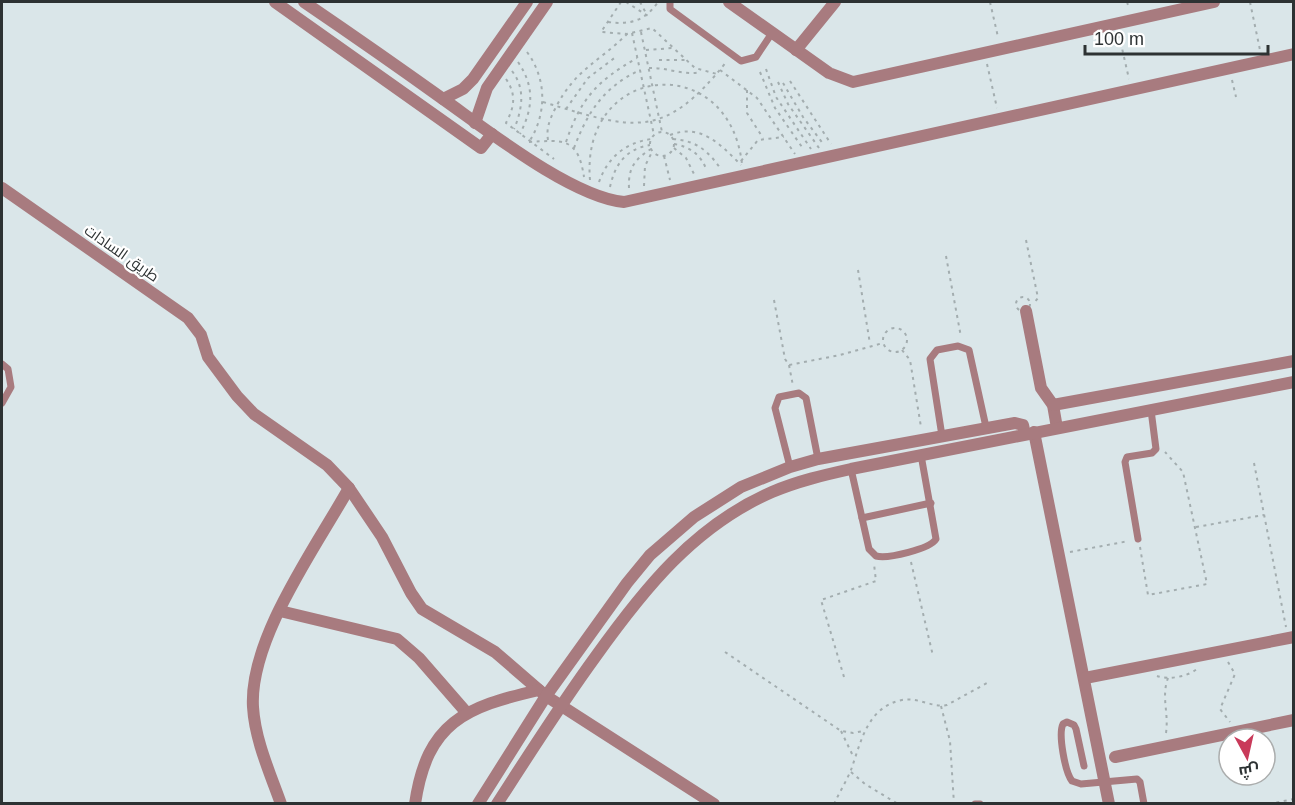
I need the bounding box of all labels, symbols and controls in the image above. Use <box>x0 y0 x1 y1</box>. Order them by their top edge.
scale bar <box>1085 18 1268 56</box>
text: 100 m <box>1094 29 1144 49</box>
street label: طريق السادات <box>80 221 163 287</box>
north arrow <box>1217 727 1277 787</box>
text: ش <box>1238 761 1260 781</box>

